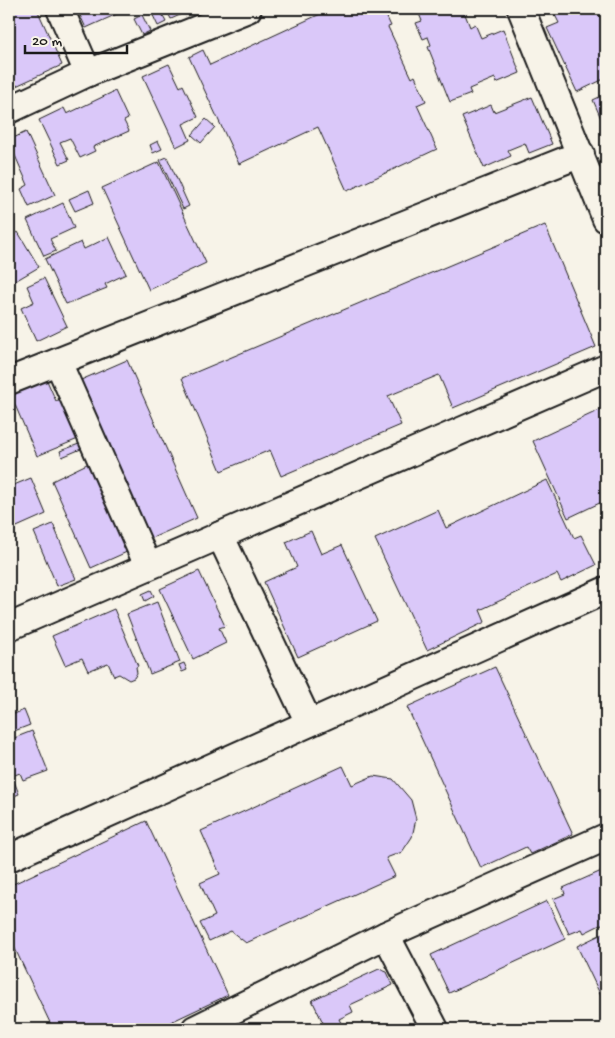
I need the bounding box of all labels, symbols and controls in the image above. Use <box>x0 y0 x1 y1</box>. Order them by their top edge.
scale bar <box>25 22 128 54</box>
text: 20 m <box>32 33 62 51</box>

